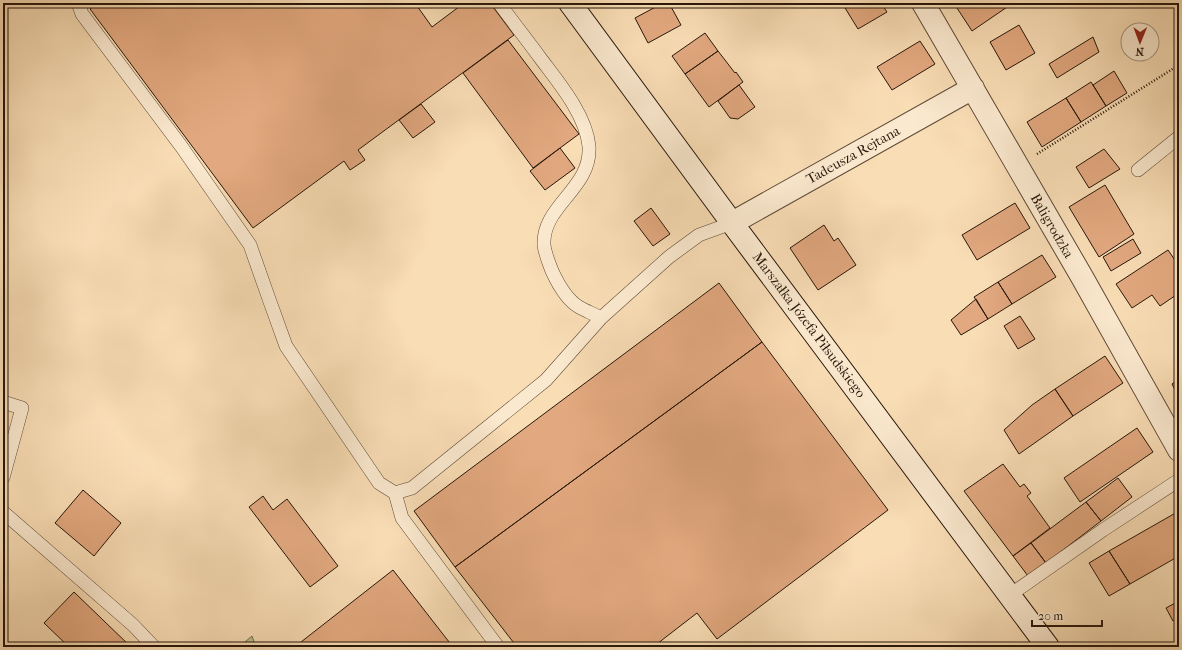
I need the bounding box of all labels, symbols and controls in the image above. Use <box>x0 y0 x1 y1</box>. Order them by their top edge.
north arrow <box>1120 22 1160 62</box>
text: N <box>1135 45 1144 58</box>
street label: Tadeusza Rejtana <box>803 122 903 188</box>
street label: Baligrodzka <box>1027 191 1078 262</box>
street label: Marszałka Józefa Piłsudskiego <box>749 249 869 401</box>
scale bar <box>1032 602 1102 628</box>
text: 20 m <box>1038 609 1063 623</box>

